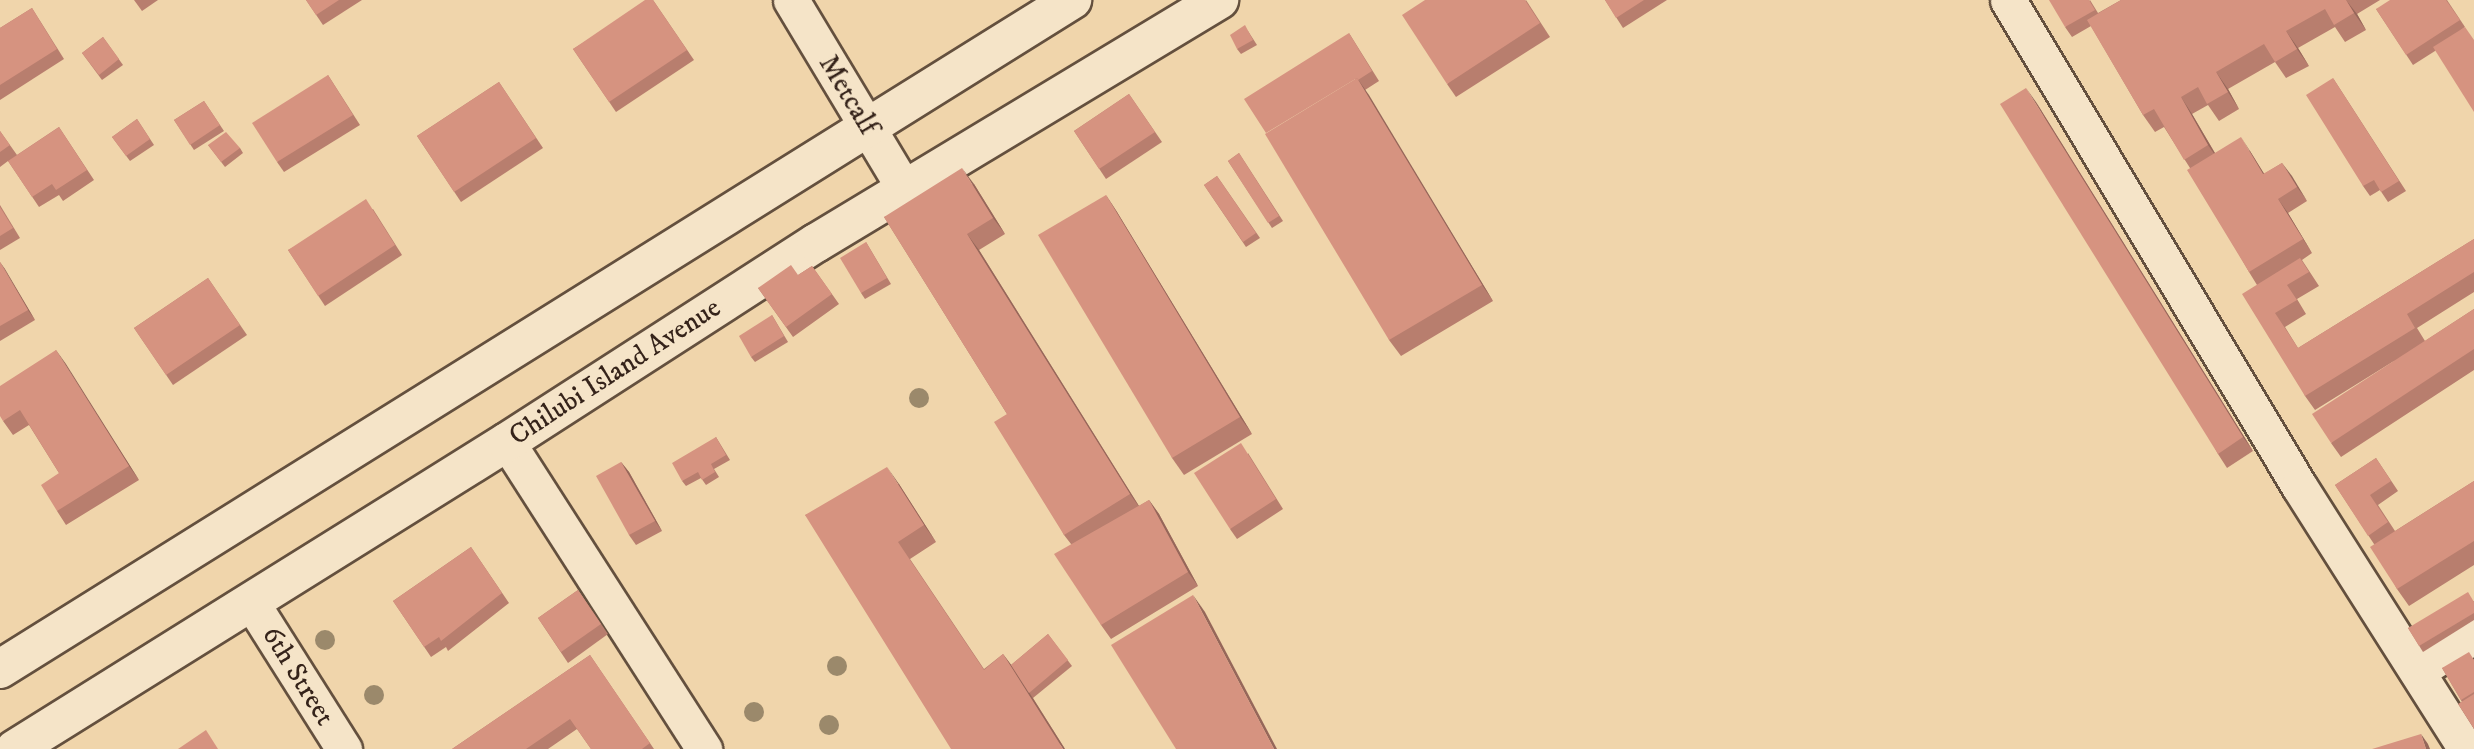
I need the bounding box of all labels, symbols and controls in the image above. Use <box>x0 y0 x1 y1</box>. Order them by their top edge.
street label: Metcalf <box>811 49 885 141</box>
street label: Chilubi Island Avenue <box>503 291 727 453</box>
street label: 6th Street <box>254 620 342 732</box>

